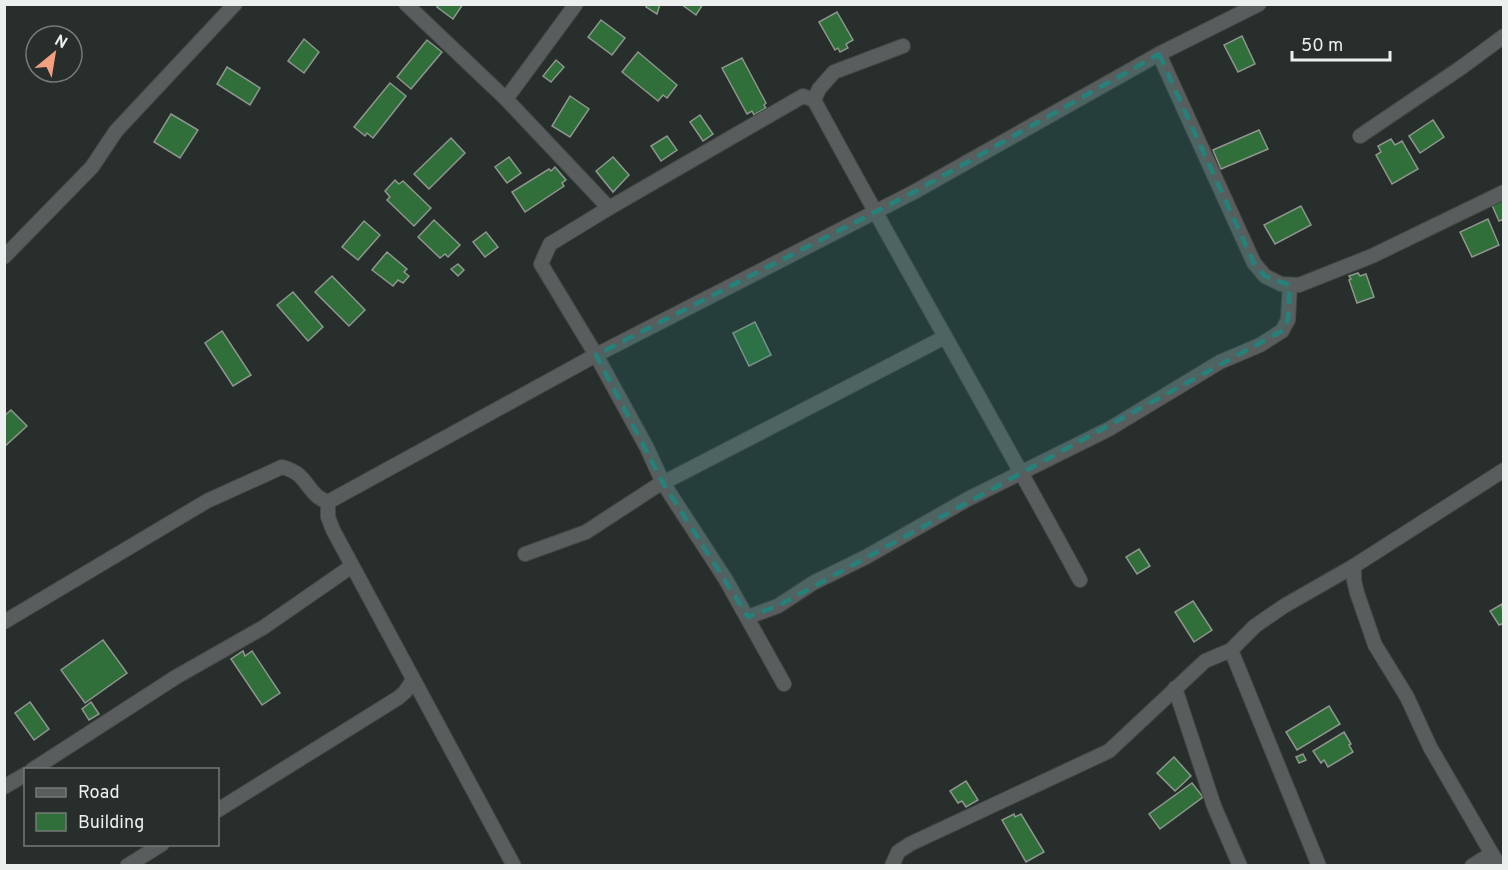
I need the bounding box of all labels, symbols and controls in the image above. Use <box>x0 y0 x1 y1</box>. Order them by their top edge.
north arrow <box>24 24 84 84</box>
scale bar <box>1292 24 1390 62</box>
text: N <box>51 31 70 54</box>
text: 50 m <box>1301 35 1343 58</box>
legend <box>24 768 219 846</box>
text: Road <box>78 782 120 805</box>
text: Building <box>78 812 144 835</box>

